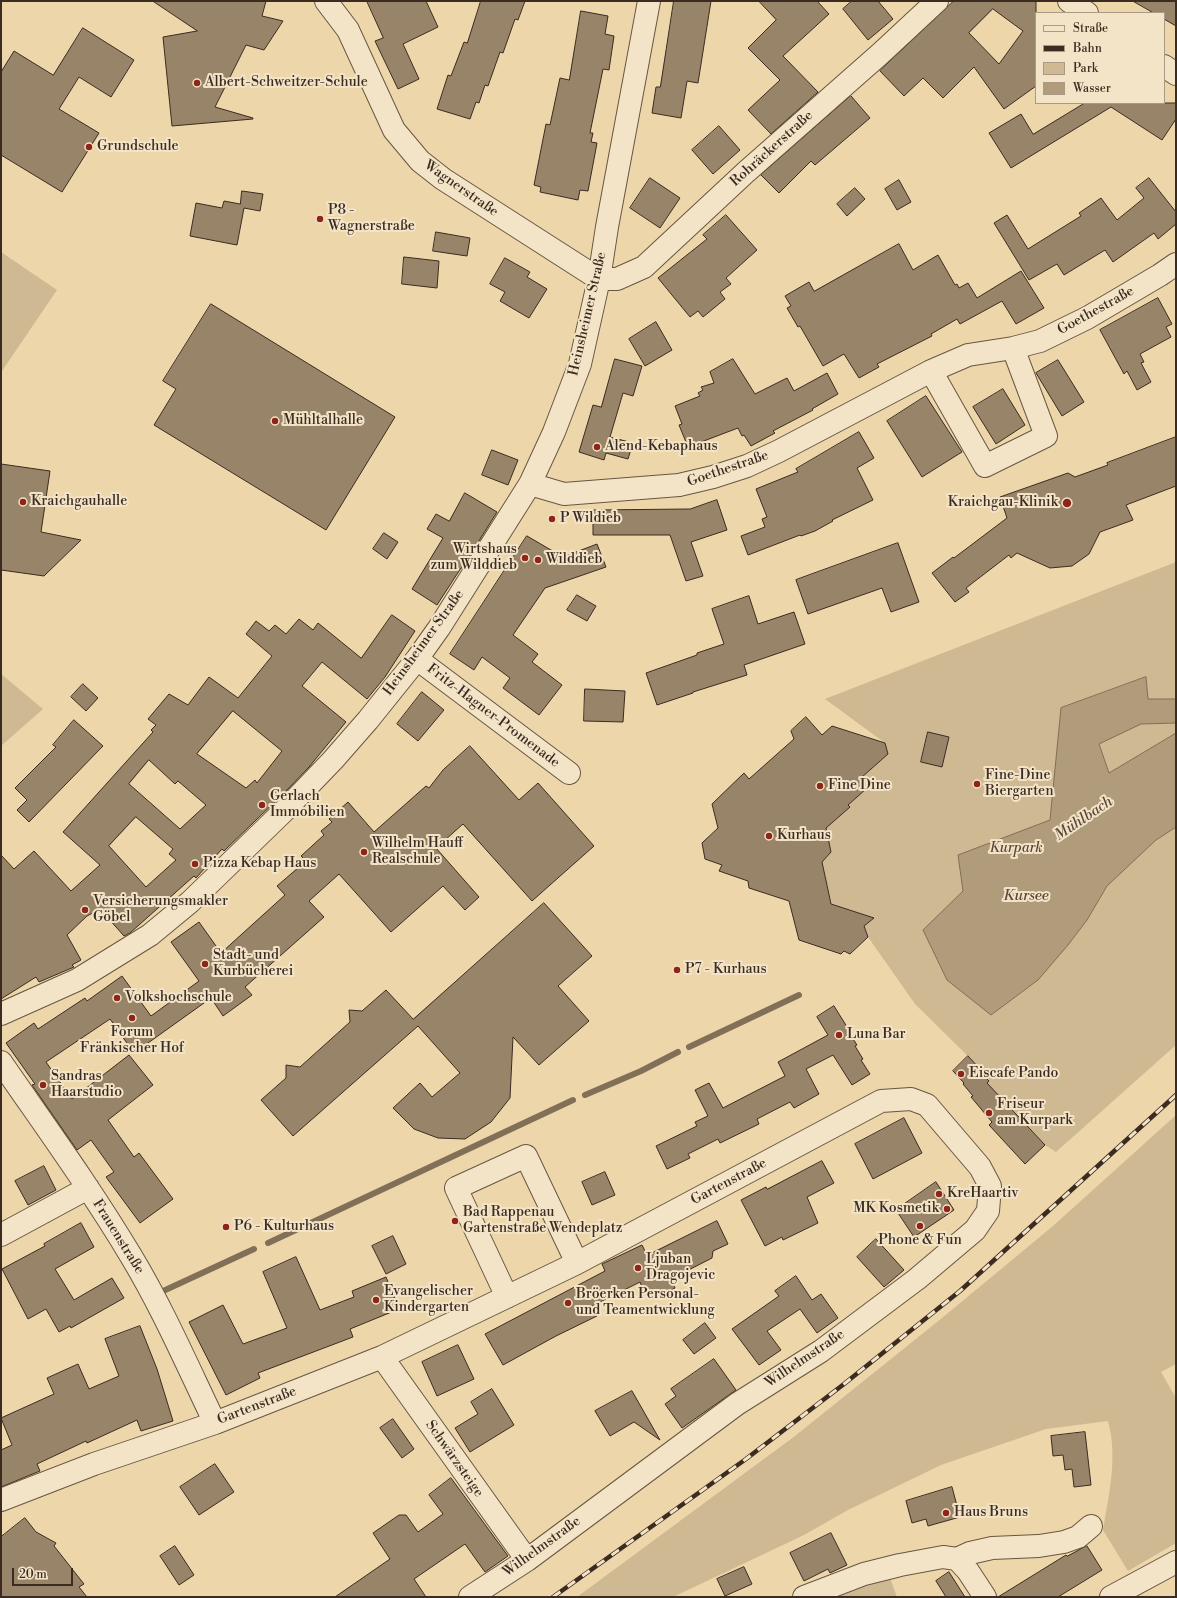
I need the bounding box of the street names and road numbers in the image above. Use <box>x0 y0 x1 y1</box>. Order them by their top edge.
street label: Rohräckerstraße <box>727 107 817 191</box>
street label: Wagnerstraße <box>421 157 501 221</box>
street label: Heinsheimer Straße <box>566 250 610 378</box>
street label: Goethestraße <box>1055 283 1137 339</box>
street label: Goethestraße <box>685 447 771 491</box>
street label: Heinsheimer Straße <box>380 587 468 699</box>
street label: Fritz-Hagner-Promenade <box>423 661 563 771</box>
street label: Gartenstraße <box>688 1155 770 1209</box>
street label: Frauenstraße <box>88 1197 148 1277</box>
street label: Wilhelmstraße <box>762 1326 848 1392</box>
street label: Gartenstraße <box>215 1383 299 1429</box>
street label: Schwärzsteige <box>421 1417 487 1501</box>
street label: Wilhelmstraße <box>500 1513 584 1581</box>

